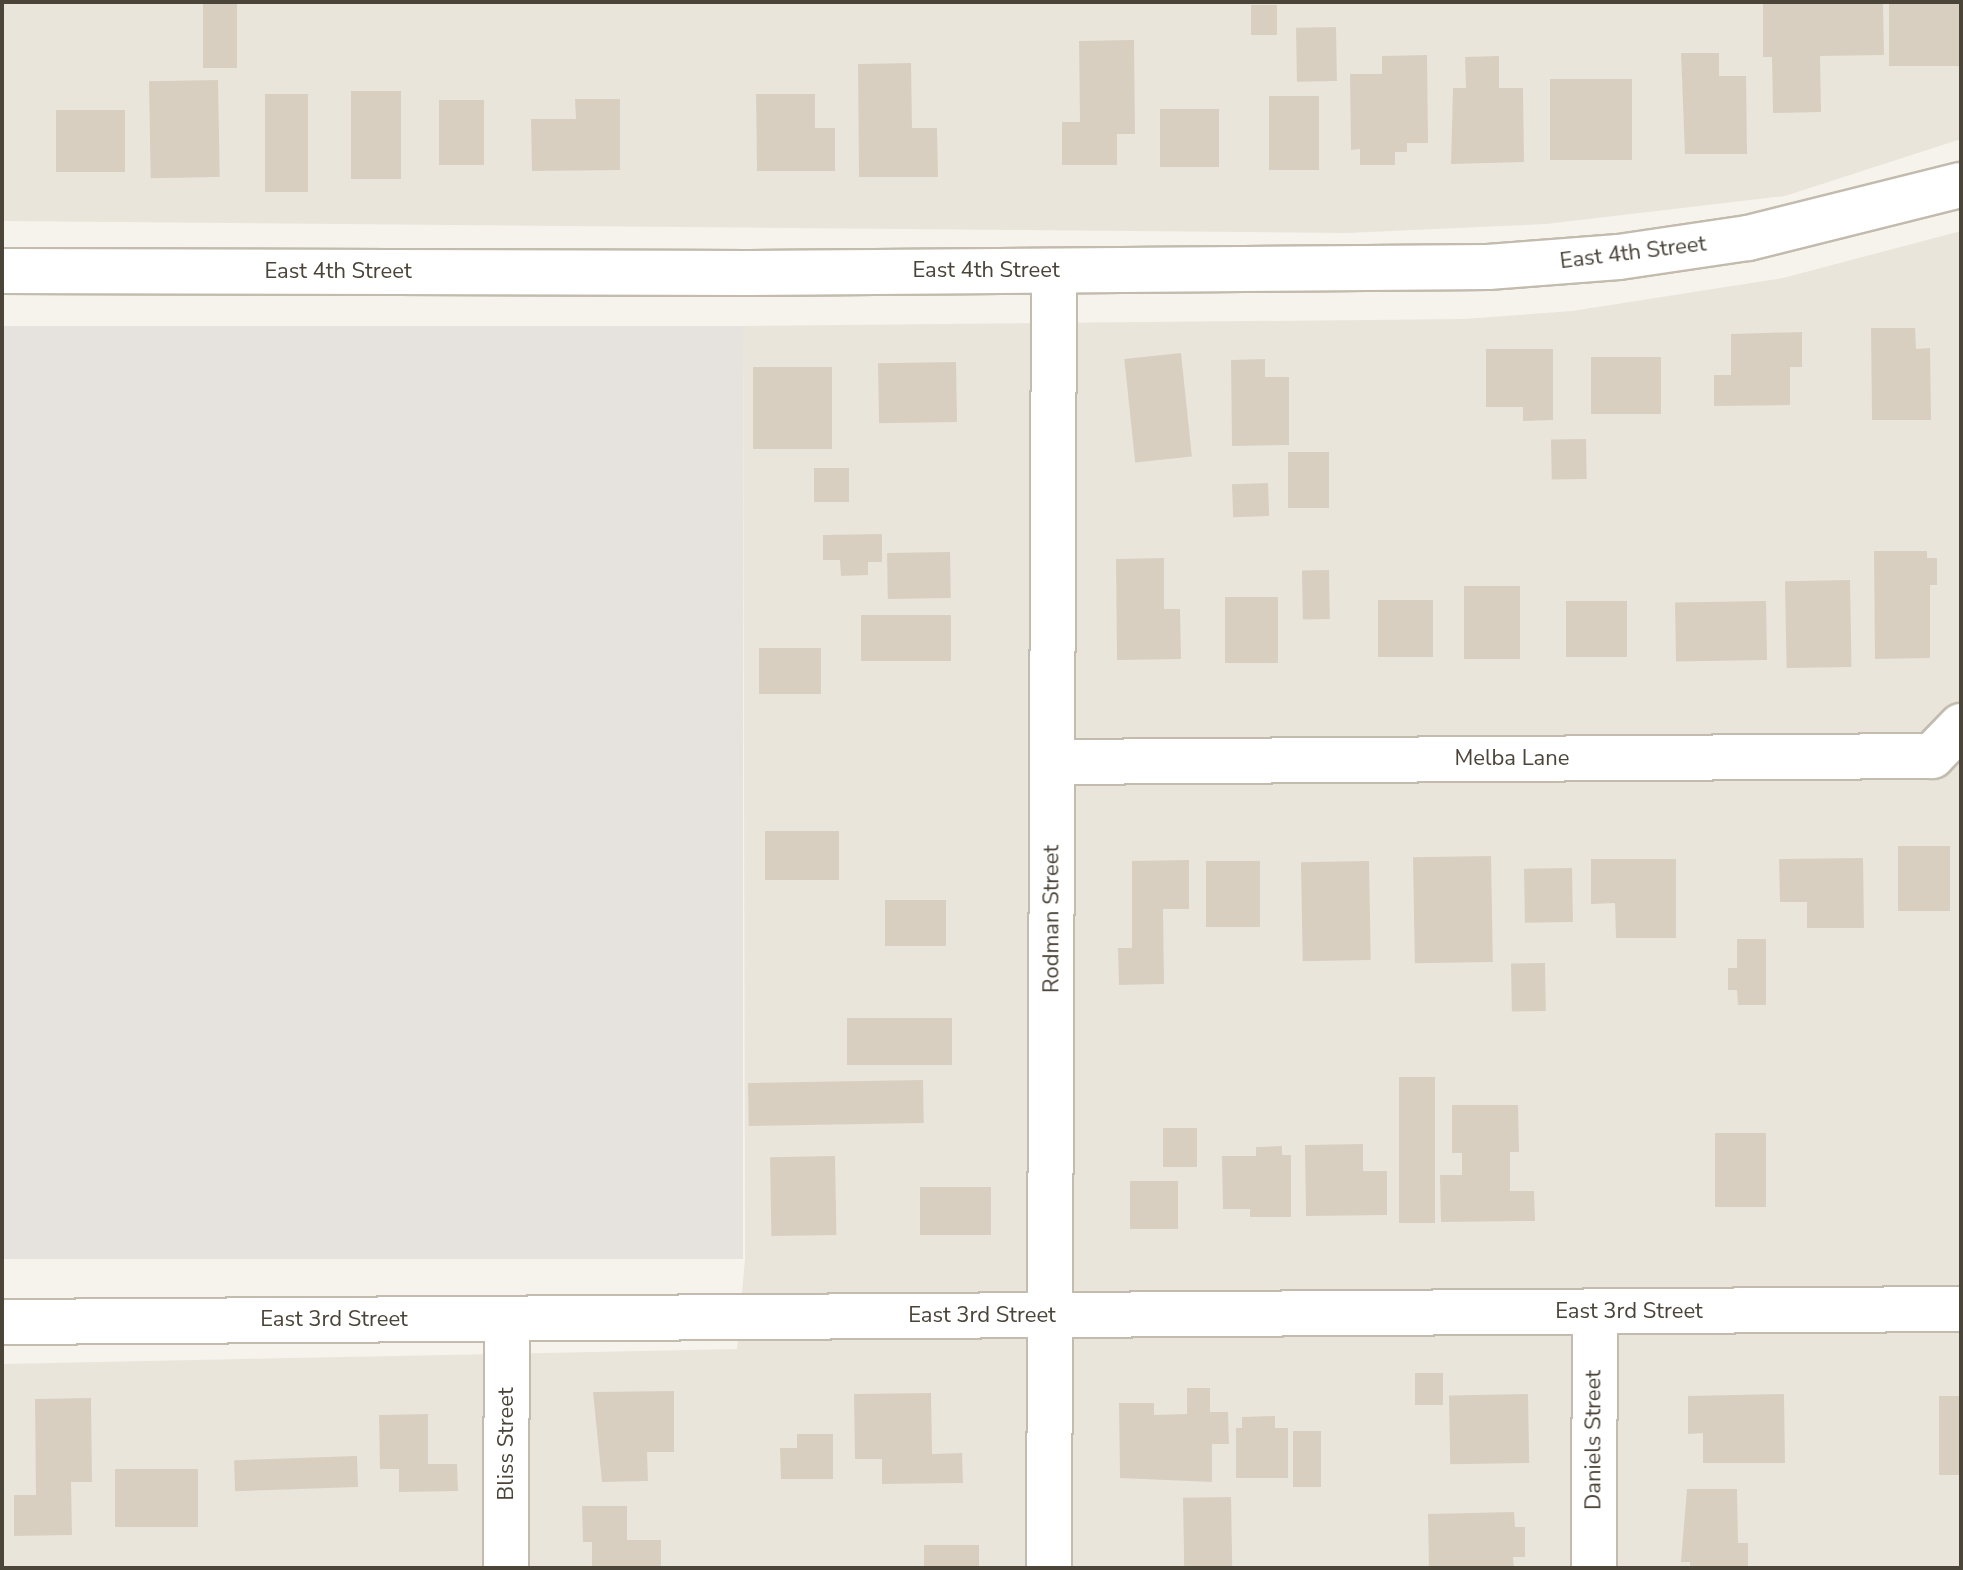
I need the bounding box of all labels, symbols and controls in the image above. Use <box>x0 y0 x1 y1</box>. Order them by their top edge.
street label: East 4th Street <box>1558 231 1708 275</box>
street label: East 4th Street <box>912 258 1060 284</box>
street label: East 4th Street <box>264 259 412 285</box>
street label: Melba Lane <box>1455 746 1569 772</box>
street label: Rodman Street <box>1039 845 1065 993</box>
street label: East 3rd Street <box>1555 1299 1703 1325</box>
street label: East 3rd Street <box>908 1303 1056 1329</box>
street label: East 3rd Street <box>260 1307 408 1333</box>
street label: Daniels Street <box>1581 1370 1607 1510</box>
street label: Bliss Street <box>494 1387 520 1501</box>

